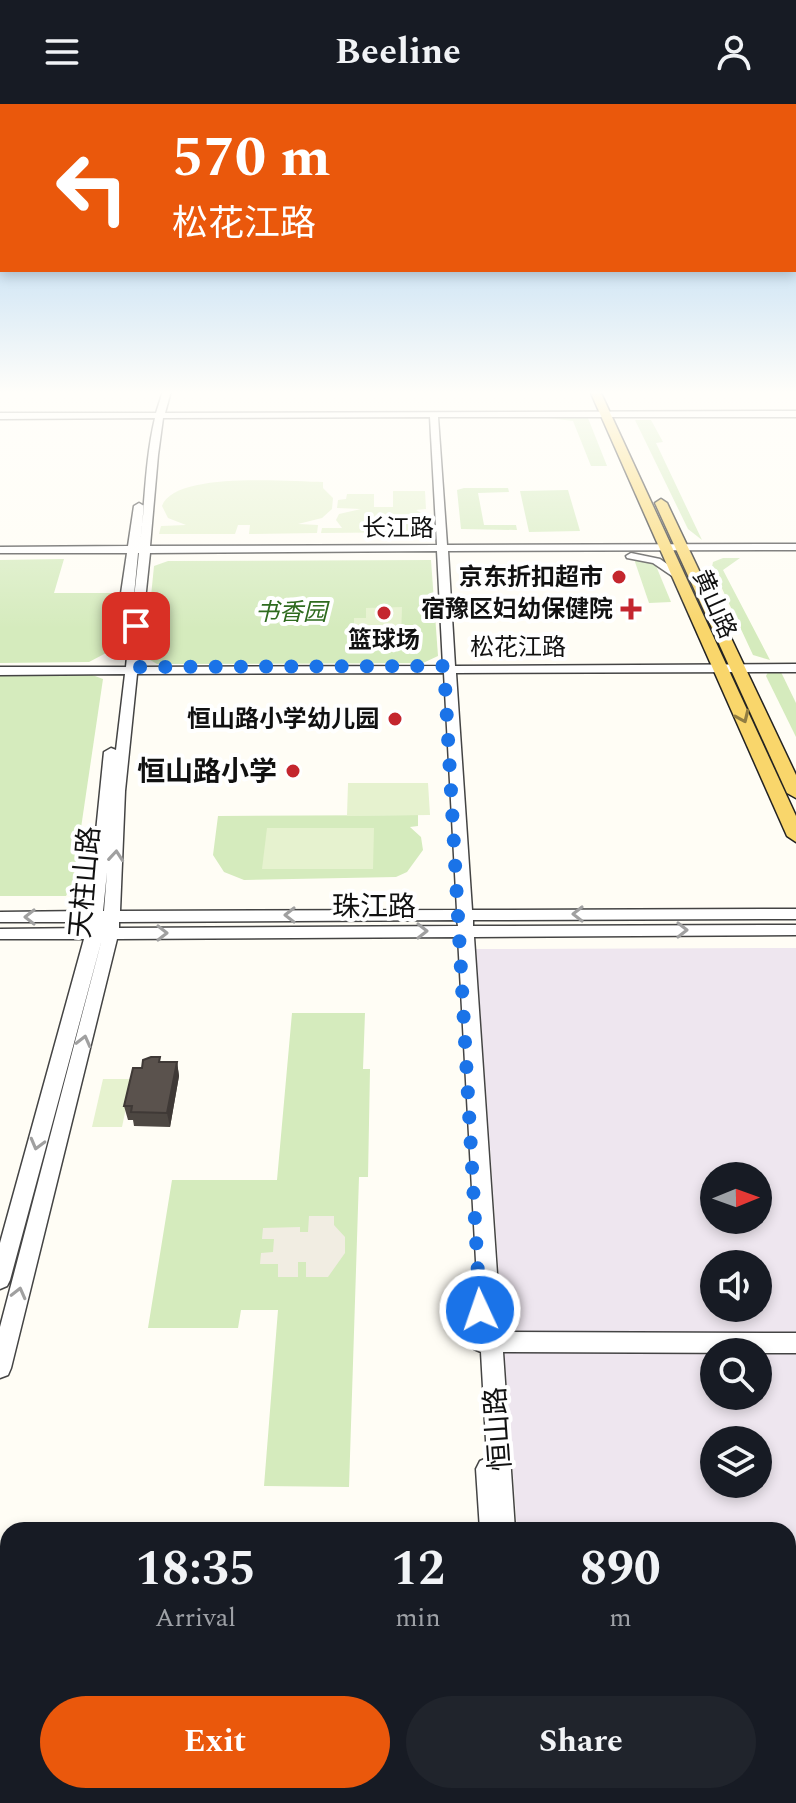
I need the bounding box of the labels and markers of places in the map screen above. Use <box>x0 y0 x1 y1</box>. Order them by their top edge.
place label: 京东折扣超市 <box>459 560 603 596</box>
marker: 京东折扣超市 <box>610 568 628 586</box>
pin <box>102 592 170 660</box>
place label: 宿豫区妇幼保健院 <box>421 592 613 628</box>
marker: 宿豫区妇幼保健院 <box>620 598 642 620</box>
marker: 篮球场 <box>375 604 393 622</box>
place label: 篮球场 <box>348 623 420 659</box>
place label: 恒山路小学幼儿园 <box>187 702 379 738</box>
marker: 恒山路小学幼儿园 <box>386 710 404 728</box>
place label: 恒山路小学 <box>137 751 277 794</box>
marker: 恒山路小学 <box>284 762 302 780</box>

